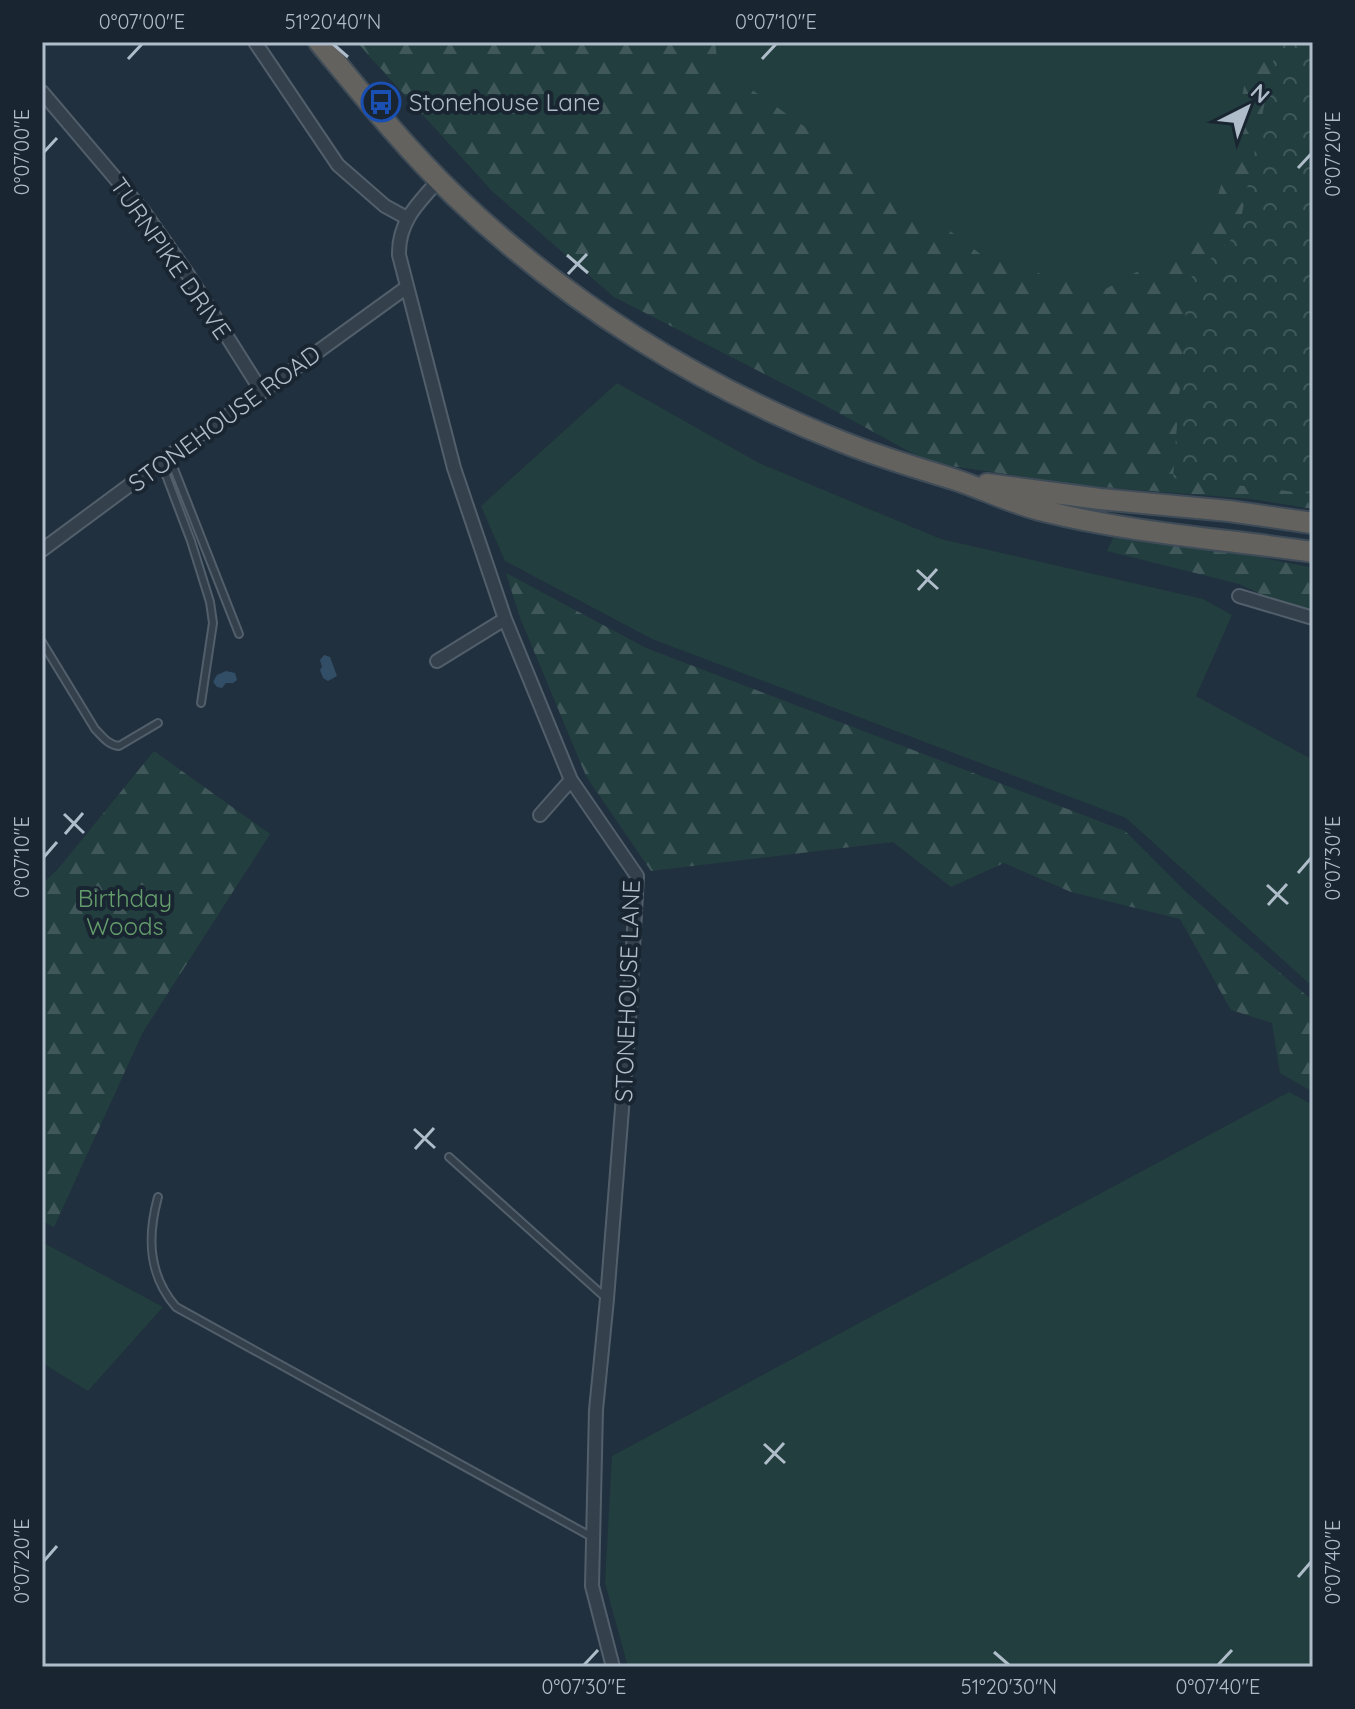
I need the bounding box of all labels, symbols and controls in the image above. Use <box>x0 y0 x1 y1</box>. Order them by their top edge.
text: 0°07'00"E <box>99 9 185 34</box>
text: 51°20'40"N <box>285 9 381 34</box>
text: 0°07'10"E <box>735 9 817 34</box>
north arrow <box>1207 68 1287 148</box>
text: N <box>1245 77 1276 109</box>
bus stop icon: Stonehouse Lane <box>360 81 402 123</box>
place label: Stonehouse Lane <box>409 87 600 117</box>
text: 0°07'00"E <box>9 109 34 195</box>
text: 0°07'20"E <box>1320 111 1345 197</box>
street label: TURNPIKE DRIVE <box>104 171 238 345</box>
street label: STONEHOUSE ROAD <box>122 338 326 498</box>
text: 0°07'10"E <box>9 816 34 898</box>
text: 0°07'30"E <box>1320 816 1345 900</box>
street label: STONEHOUSE LANE <box>608 879 646 1103</box>
park label: Birthday Woods <box>78 883 172 941</box>
text: 0°07'20"E <box>9 1518 34 1604</box>
text: 0°07'40"E <box>1320 1520 1345 1604</box>
text: 0°07'30"E <box>542 1674 626 1699</box>
text: 51°20'30"N <box>961 1674 1057 1699</box>
text: 0°07'40"E <box>1176 1674 1260 1699</box>

